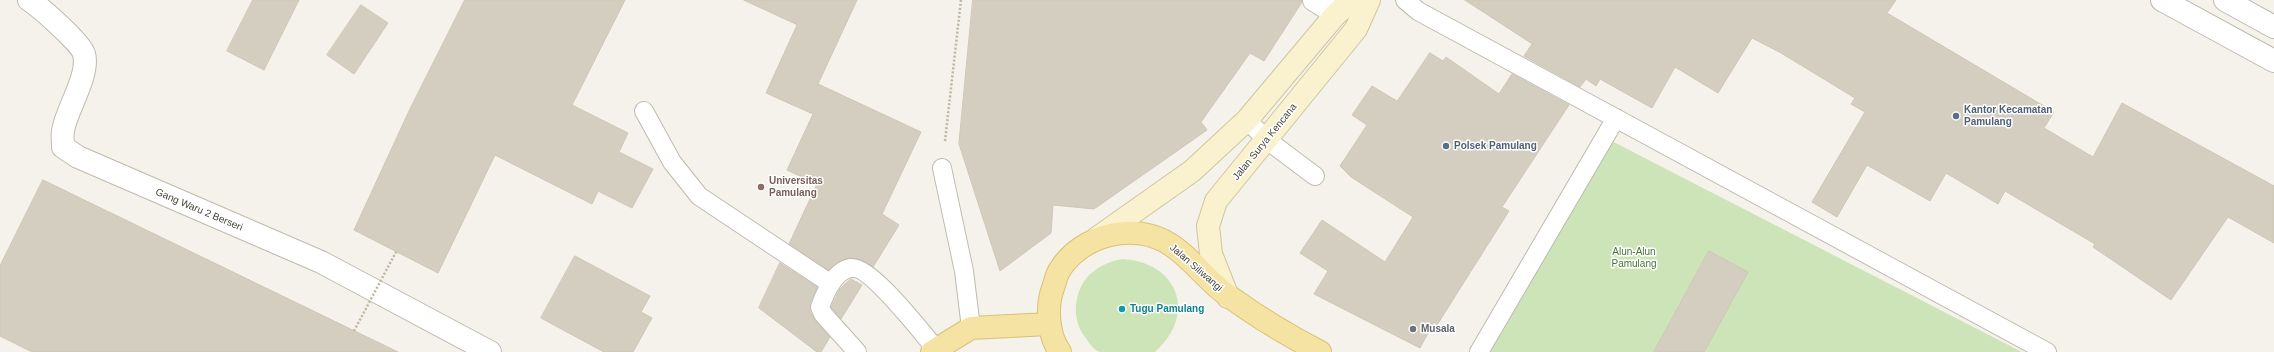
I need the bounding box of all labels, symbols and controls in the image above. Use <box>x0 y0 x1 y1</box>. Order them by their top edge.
street label: Jalan Surya Kencana <box>1230 101 1300 183</box>
place label: Kantor Kecamatan Pamulang <box>1964 104 2052 128</box>
marker: Kantor Kecamatan Pamulang <box>1951 111 1961 121</box>
place label: Polsek Pamulang <box>1454 140 1537 152</box>
marker: Polsek Pamulang <box>1441 141 1451 151</box>
place label: Universitas Pamulang <box>769 175 823 198</box>
marker: Universitas Pamulang <box>756 182 766 192</box>
street label: Gang Waru 2 Berseri <box>154 186 244 234</box>
street label: Jalan Siliwangi <box>1167 242 1225 294</box>
park label: Alun-Alun Pamulang <box>1611 246 1657 270</box>
place label: Tugu Pamulang <box>1130 303 1204 315</box>
marker: Tugu Pamulang <box>1117 304 1127 314</box>
place label: Musala <box>1421 323 1455 335</box>
marker: Musala <box>1408 324 1418 334</box>

